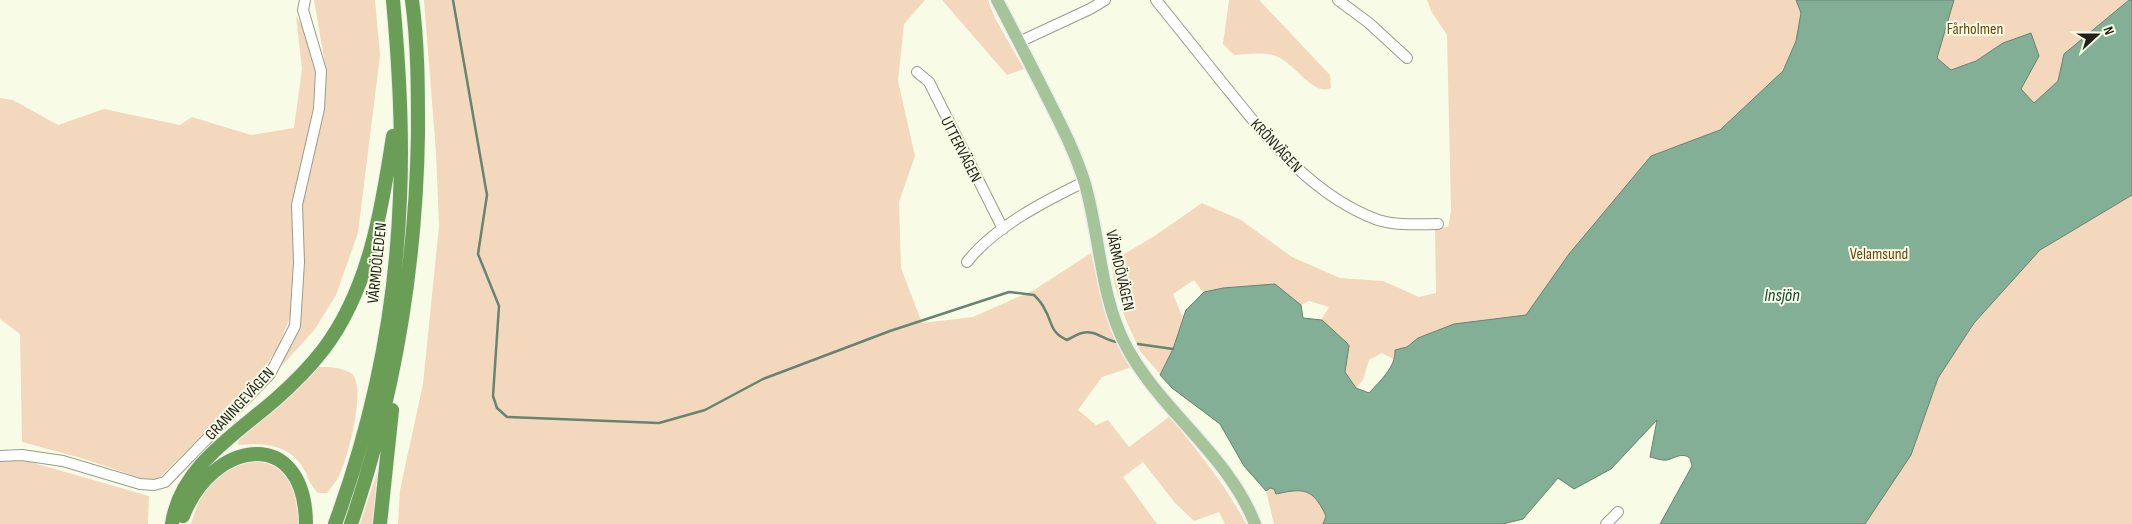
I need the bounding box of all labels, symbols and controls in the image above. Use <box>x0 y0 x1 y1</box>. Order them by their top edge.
north arrow <box>2072 10 2122 60</box>
park label: Fårholmen <box>1947 20 2003 39</box>
text: N <box>2099 24 2118 37</box>
street label: UTTERVÄGEN <box>936 114 985 186</box>
street label: KRÖNVÄGEN <box>1246 115 1306 177</box>
street label: VÄRMDÖLEDEN <box>364 222 391 305</box>
street label: VÄRMDÖVÄGEN <box>1101 228 1138 313</box>
park label: Velamsund <box>1850 245 1908 264</box>
water label: Insjön <box>1764 285 1800 306</box>
street label: GRANINGEVÄGEN <box>202 364 279 444</box>

